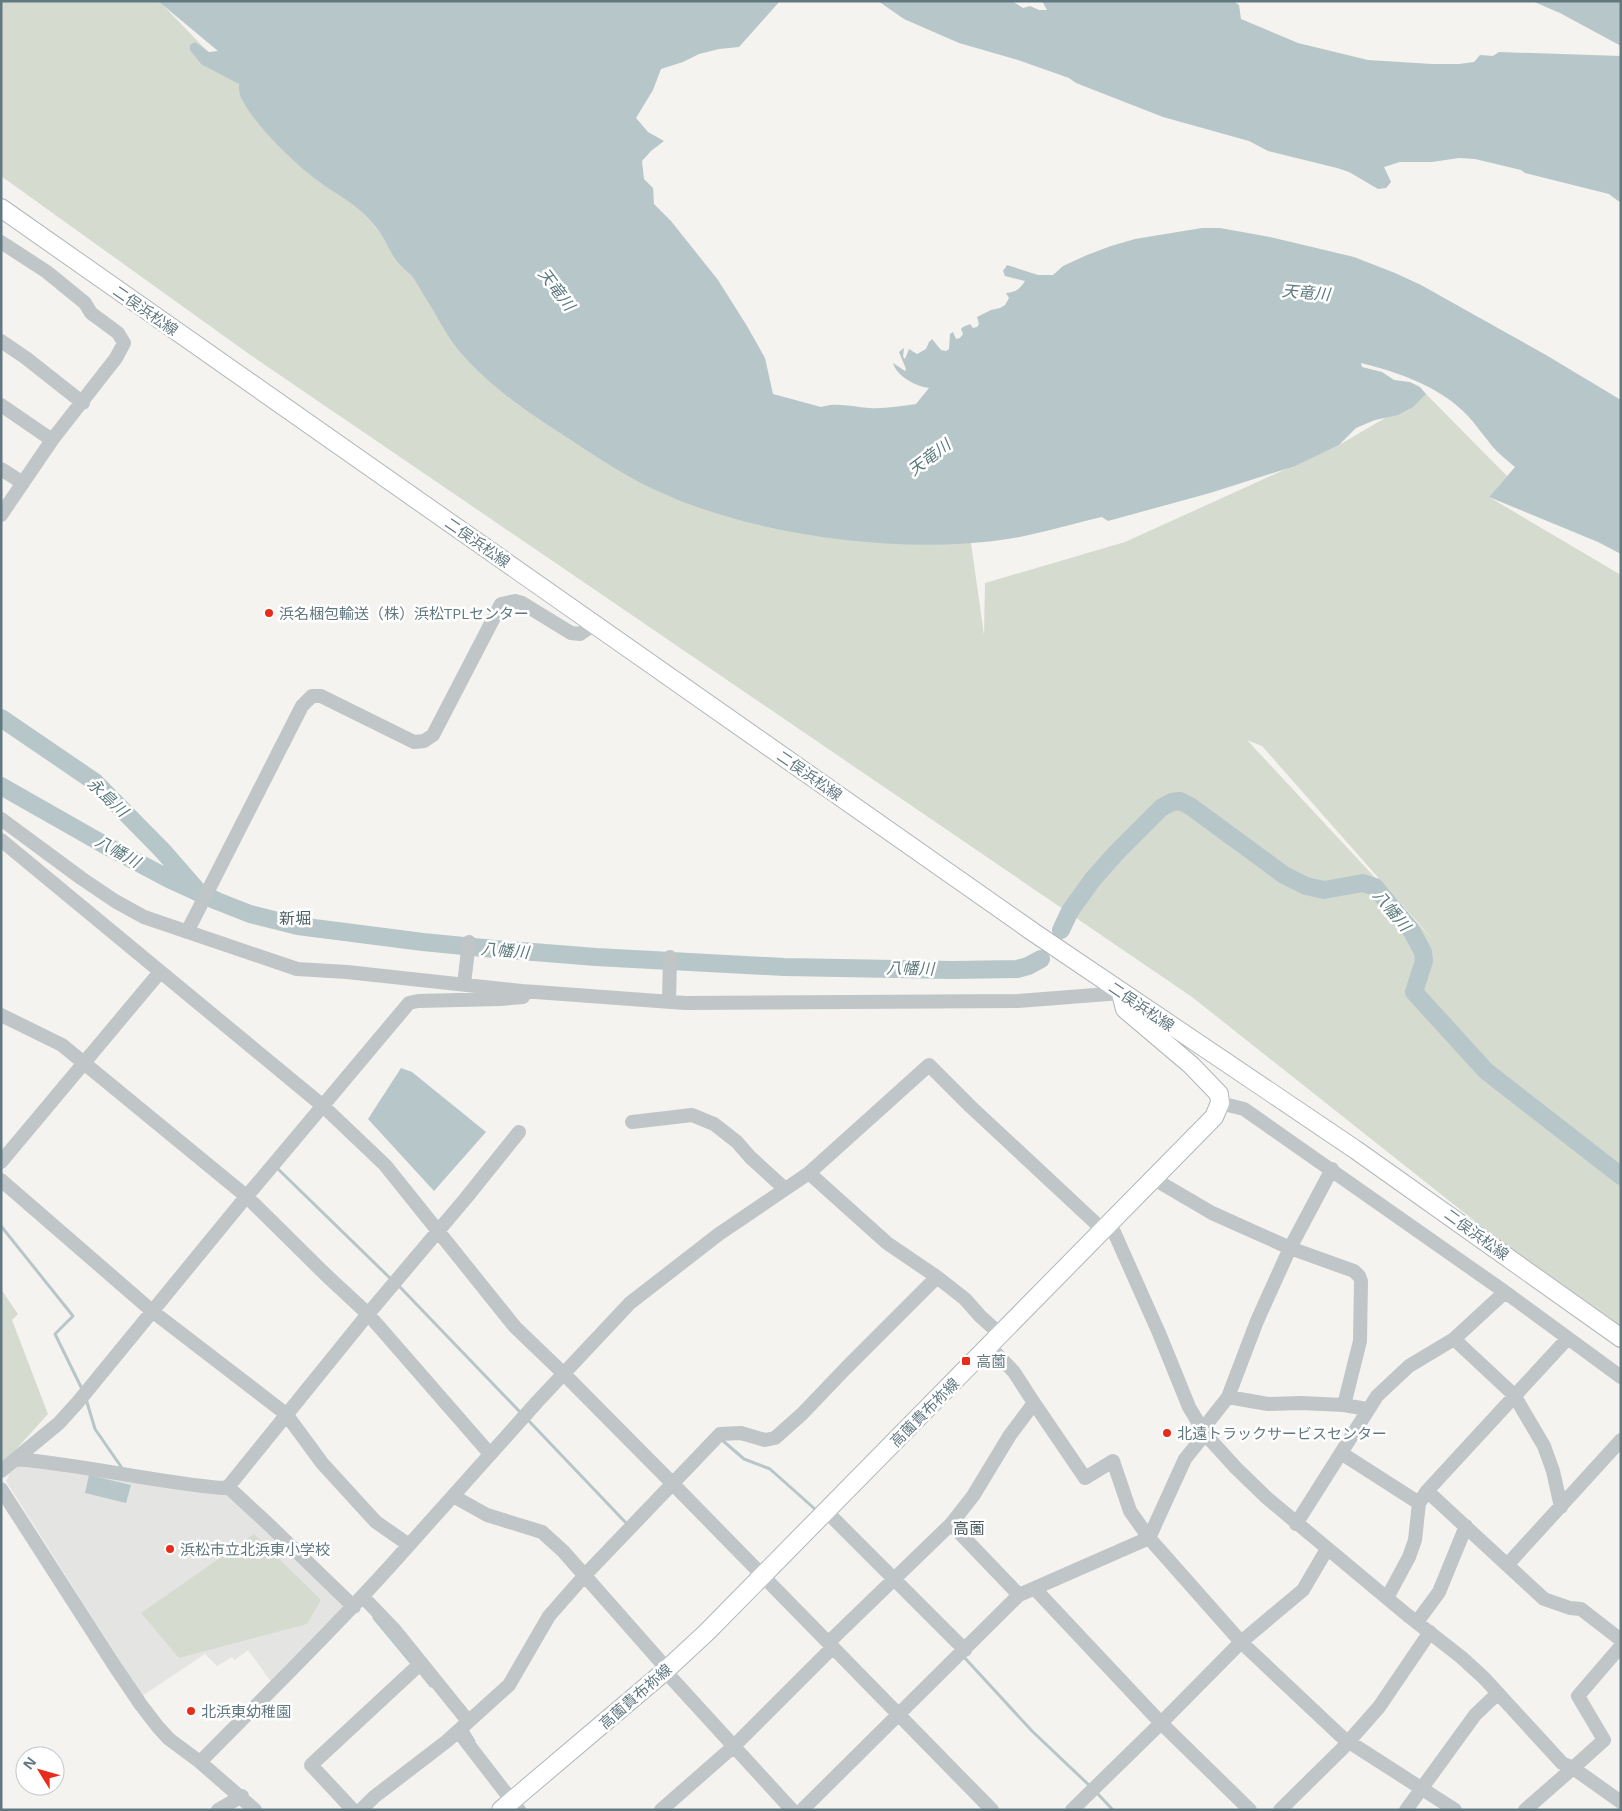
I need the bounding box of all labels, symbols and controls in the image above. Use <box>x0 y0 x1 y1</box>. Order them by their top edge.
water label: 天竜川 <box>534 263 581 316</box>
water label: 天竜川 <box>1281 279 1333 305</box>
street label: 二俣浜松線 <box>110 280 182 340</box>
water label: 天竜川 <box>903 433 956 480</box>
street label: 二俣浜松線 <box>442 512 514 572</box>
place label: 浜名梱包輸送（株）浜松TPLセンター <box>279 603 529 623</box>
marker: 浜名梱包輸送（株）浜松TPLセンター <box>263 607 275 619</box>
street label: 二俣浜松線 <box>774 745 846 805</box>
water label: 永島川 <box>83 773 135 823</box>
water label: 八幡川 <box>92 830 146 873</box>
water label: 八幡川 <box>1368 885 1417 937</box>
district label: 新堀 <box>279 907 311 929</box>
water label: 八幡川 <box>480 937 532 963</box>
water label: 八幡川 <box>886 957 936 979</box>
street label: 二俣浜松線 <box>1105 977 1179 1035</box>
street label: 二俣浜松線 <box>1441 1204 1513 1264</box>
place label: 高薗 <box>976 1351 1006 1371</box>
marker: 高薗 <box>960 1355 972 1367</box>
street label: 高薗貴布祢線 <box>885 1373 963 1451</box>
place label: 北遠トラックサービスセンター <box>1177 1423 1387 1443</box>
marker: 北遠トラックサービスセンター <box>1161 1427 1173 1439</box>
district label: 高薗 <box>953 1517 985 1539</box>
place label: 浜松市立北浜東小学校 <box>180 1539 330 1559</box>
marker: 浜松市立北浜東小学校 <box>164 1543 176 1555</box>
street label: 高薗貴布祢線 <box>594 1659 676 1733</box>
place label: 北浜東幼稚園 <box>201 1701 291 1721</box>
marker: 北浜東幼稚園 <box>185 1705 197 1717</box>
north arrow <box>15 1746 65 1796</box>
text: N <box>18 1753 40 1773</box>

